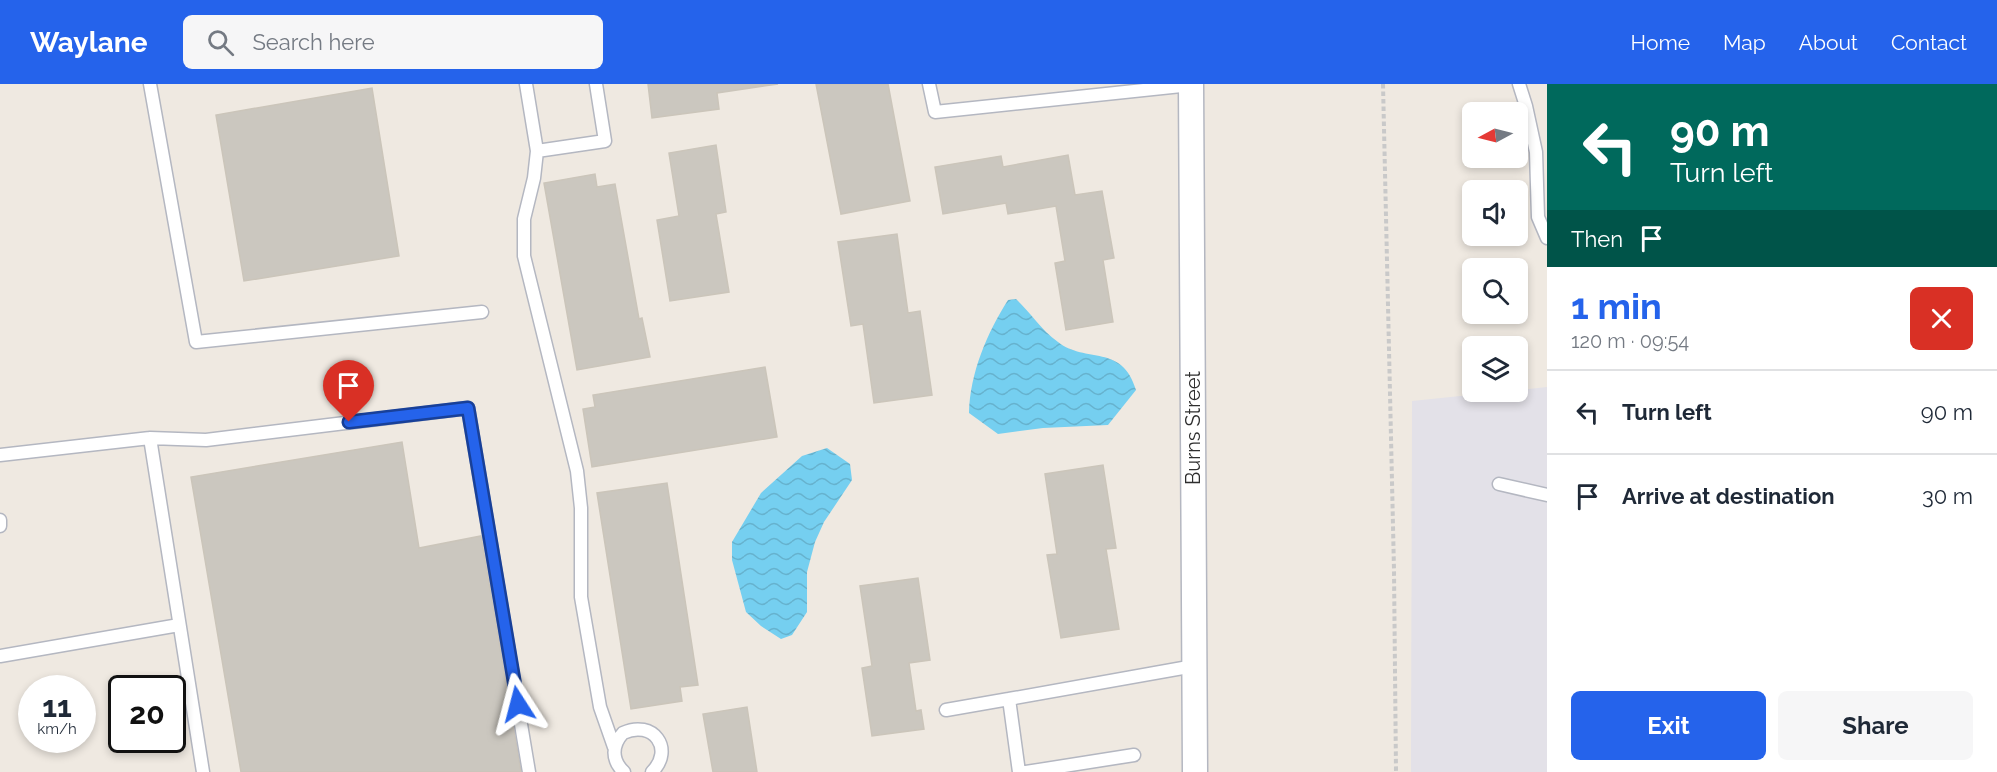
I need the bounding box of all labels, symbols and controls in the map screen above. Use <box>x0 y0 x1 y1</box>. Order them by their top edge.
search box <box>183 15 603 69</box>
text: Waylane <box>30 26 147 59</box>
icon: search <box>204 26 237 59</box>
text: Search here <box>252 29 375 55</box>
text: Home <box>1631 30 1690 55</box>
text: Map <box>1723 30 1766 55</box>
text: About <box>1799 30 1858 55</box>
text: Contact <box>1891 30 1967 55</box>
north arrow <box>1462 102 1528 168</box>
map controls <box>1462 102 1528 402</box>
text: 90 m <box>1670 107 1770 156</box>
icon: left <box>1571 108 1649 186</box>
text: Turn left <box>1670 157 1773 188</box>
button: sound <box>1462 180 1528 246</box>
icon: arrive <box>1635 222 1668 255</box>
text: Then <box>1571 226 1623 252</box>
button: search <box>1462 258 1528 324</box>
text: 1 min <box>1571 285 1662 327</box>
button: close <box>1910 287 1973 350</box>
text: 120 m · 09:54 <box>1571 329 1689 353</box>
button: layers <box>1462 336 1528 402</box>
pin <box>323 360 374 422</box>
icon: arrive <box>332 369 365 402</box>
street label: Burns Street <box>1181 371 1205 485</box>
icon: left <box>1571 396 1604 429</box>
text: Turn left <box>1622 399 1712 425</box>
text: 90 m <box>1921 399 1973 425</box>
icon: arrive <box>1571 480 1604 513</box>
text: Arrive at destination <box>1622 483 1835 509</box>
text: 30 m <box>1922 483 1973 509</box>
position arrow <box>486 672 550 736</box>
speed limit sign: 20 <box>108 675 186 753</box>
text: 11 <box>42 689 72 724</box>
button: Exit <box>1571 691 1766 760</box>
button: Share <box>1778 691 1973 760</box>
text: km/h <box>37 720 77 738</box>

